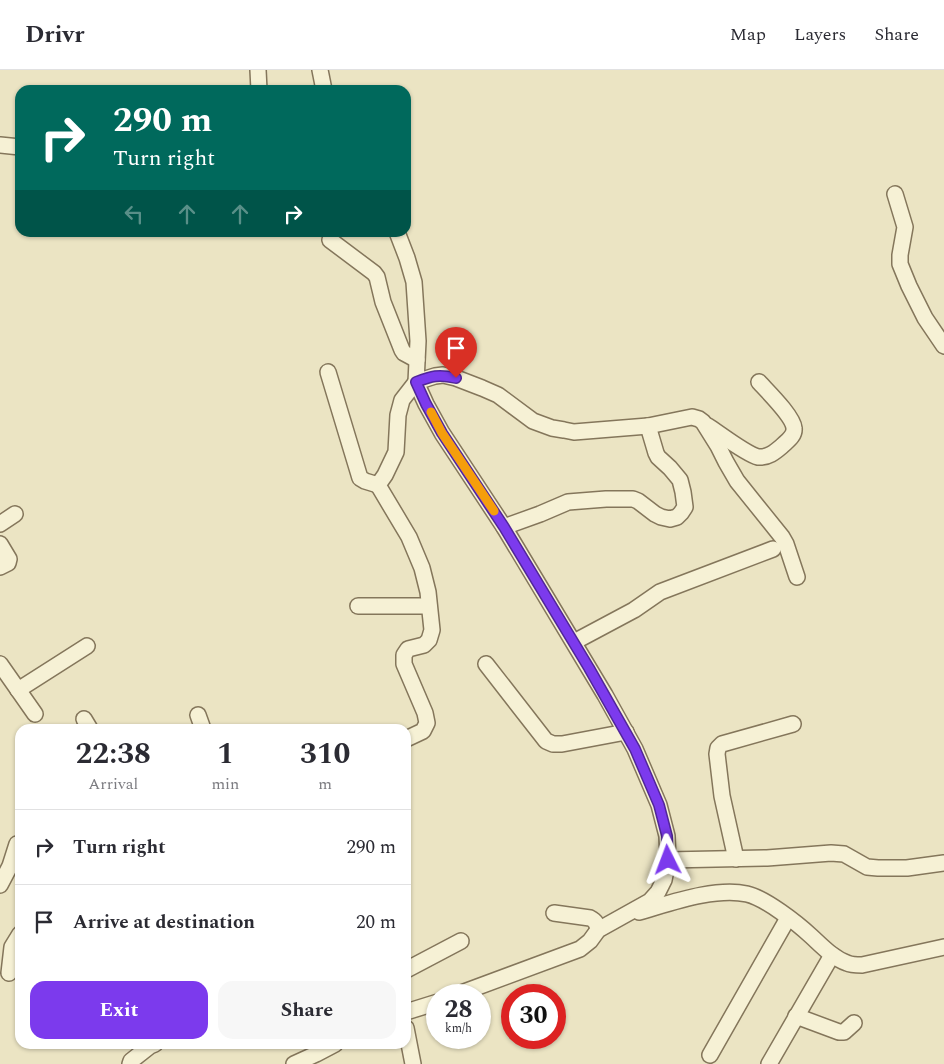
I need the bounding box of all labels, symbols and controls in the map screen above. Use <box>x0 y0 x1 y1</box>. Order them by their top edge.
text: Drivr <box>25 17 84 53</box>
text: Map <box>730 21 766 48</box>
text: Layers <box>794 21 846 48</box>
text: Share <box>874 21 919 48</box>
text: 290 m <box>113 94 212 147</box>
icon: right <box>30 105 95 170</box>
text: Turn right <box>113 142 215 175</box>
icon: left <box>120 200 148 228</box>
icon: ahead <box>173 200 201 228</box>
icon: ahead <box>226 200 254 228</box>
icon: right <box>279 200 307 228</box>
pin <box>435 327 477 378</box>
icon: arrive <box>442 334 470 362</box>
text: 22:38 <box>76 731 151 777</box>
text: 1 <box>217 731 234 777</box>
text: 310 <box>300 731 350 777</box>
text: Arrival <box>88 772 138 796</box>
text: min <box>211 772 239 796</box>
text: m <box>318 772 332 796</box>
icon: right <box>30 833 58 861</box>
text: Turn right <box>73 833 166 862</box>
text: 290 m <box>346 833 396 862</box>
position arrow <box>641 833 693 885</box>
icon: arrive <box>30 908 58 936</box>
text: Arrive at destination <box>73 908 255 937</box>
text: 20 m <box>356 908 396 937</box>
button: Exit <box>30 981 208 1039</box>
button: Share <box>218 981 396 1039</box>
speed limit sign: 30 <box>501 984 566 1049</box>
text: 28 <box>444 991 473 1029</box>
text: km/h <box>445 1019 472 1038</box>

